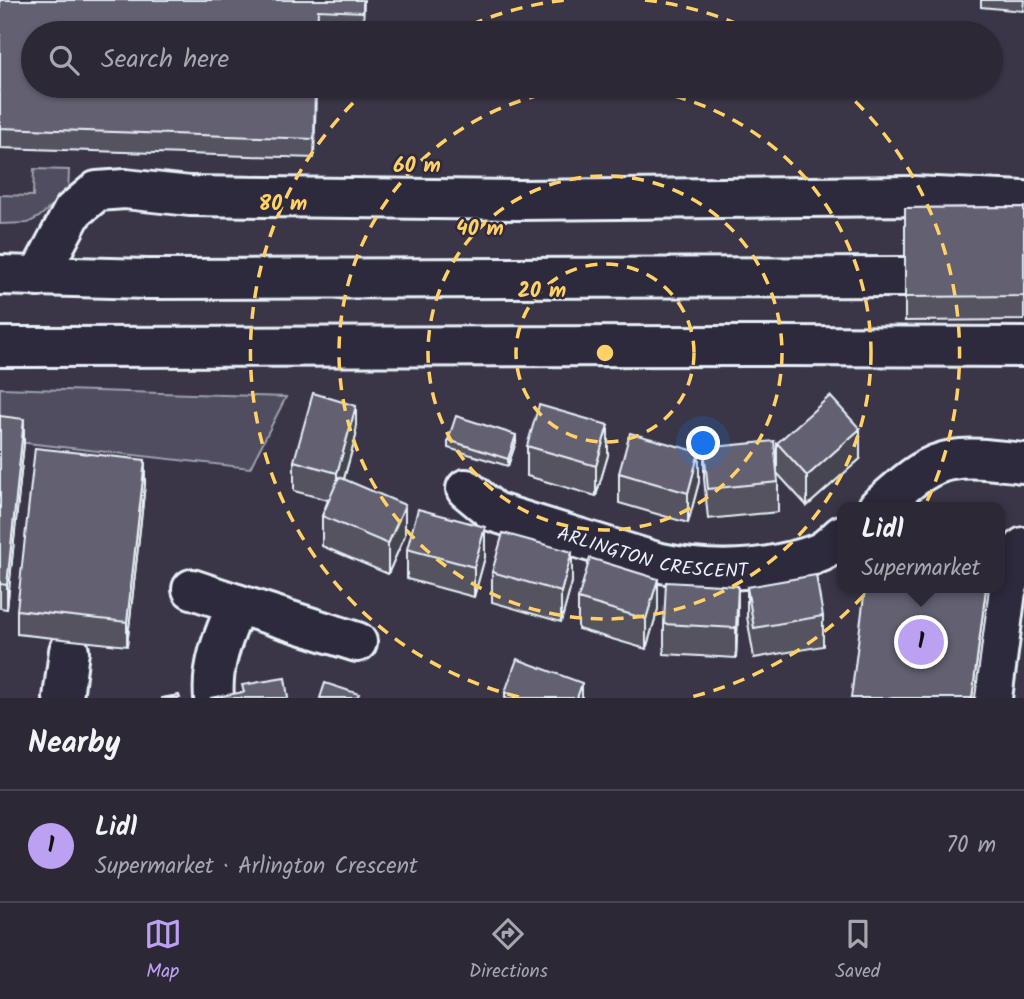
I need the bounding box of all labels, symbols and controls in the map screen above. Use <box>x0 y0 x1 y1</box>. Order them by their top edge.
search box <box>21 21 1003 98</box>
text: Search here <box>101 39 229 81</box>
icon: search <box>45 41 83 79</box>
text: 60 m <box>393 150 441 183</box>
text: 80 m <box>259 188 307 221</box>
text: 40 m <box>456 213 504 246</box>
text: 20 m <box>518 275 566 308</box>
centre of rings <box>593 341 617 365</box>
your location <box>686 426 720 460</box>
popup <box>837 502 1005 593</box>
text: Lidl <box>862 509 903 551</box>
street label: ARLINGTON CRESCENT <box>553 519 751 587</box>
text: Supermarket <box>862 551 980 587</box>
pin: 1 <box>898 616 944 668</box>
text: Nearby <box>28 720 120 768</box>
text: Lidl <box>95 807 137 849</box>
text: 1 <box>48 828 54 864</box>
text: 70 m <box>946 828 996 864</box>
text: Supermarket · Arlington Crescent <box>95 849 418 885</box>
tab: Map <box>144 915 182 987</box>
tab: Directions <box>469 915 548 987</box>
tab: Saved <box>835 915 880 987</box>

